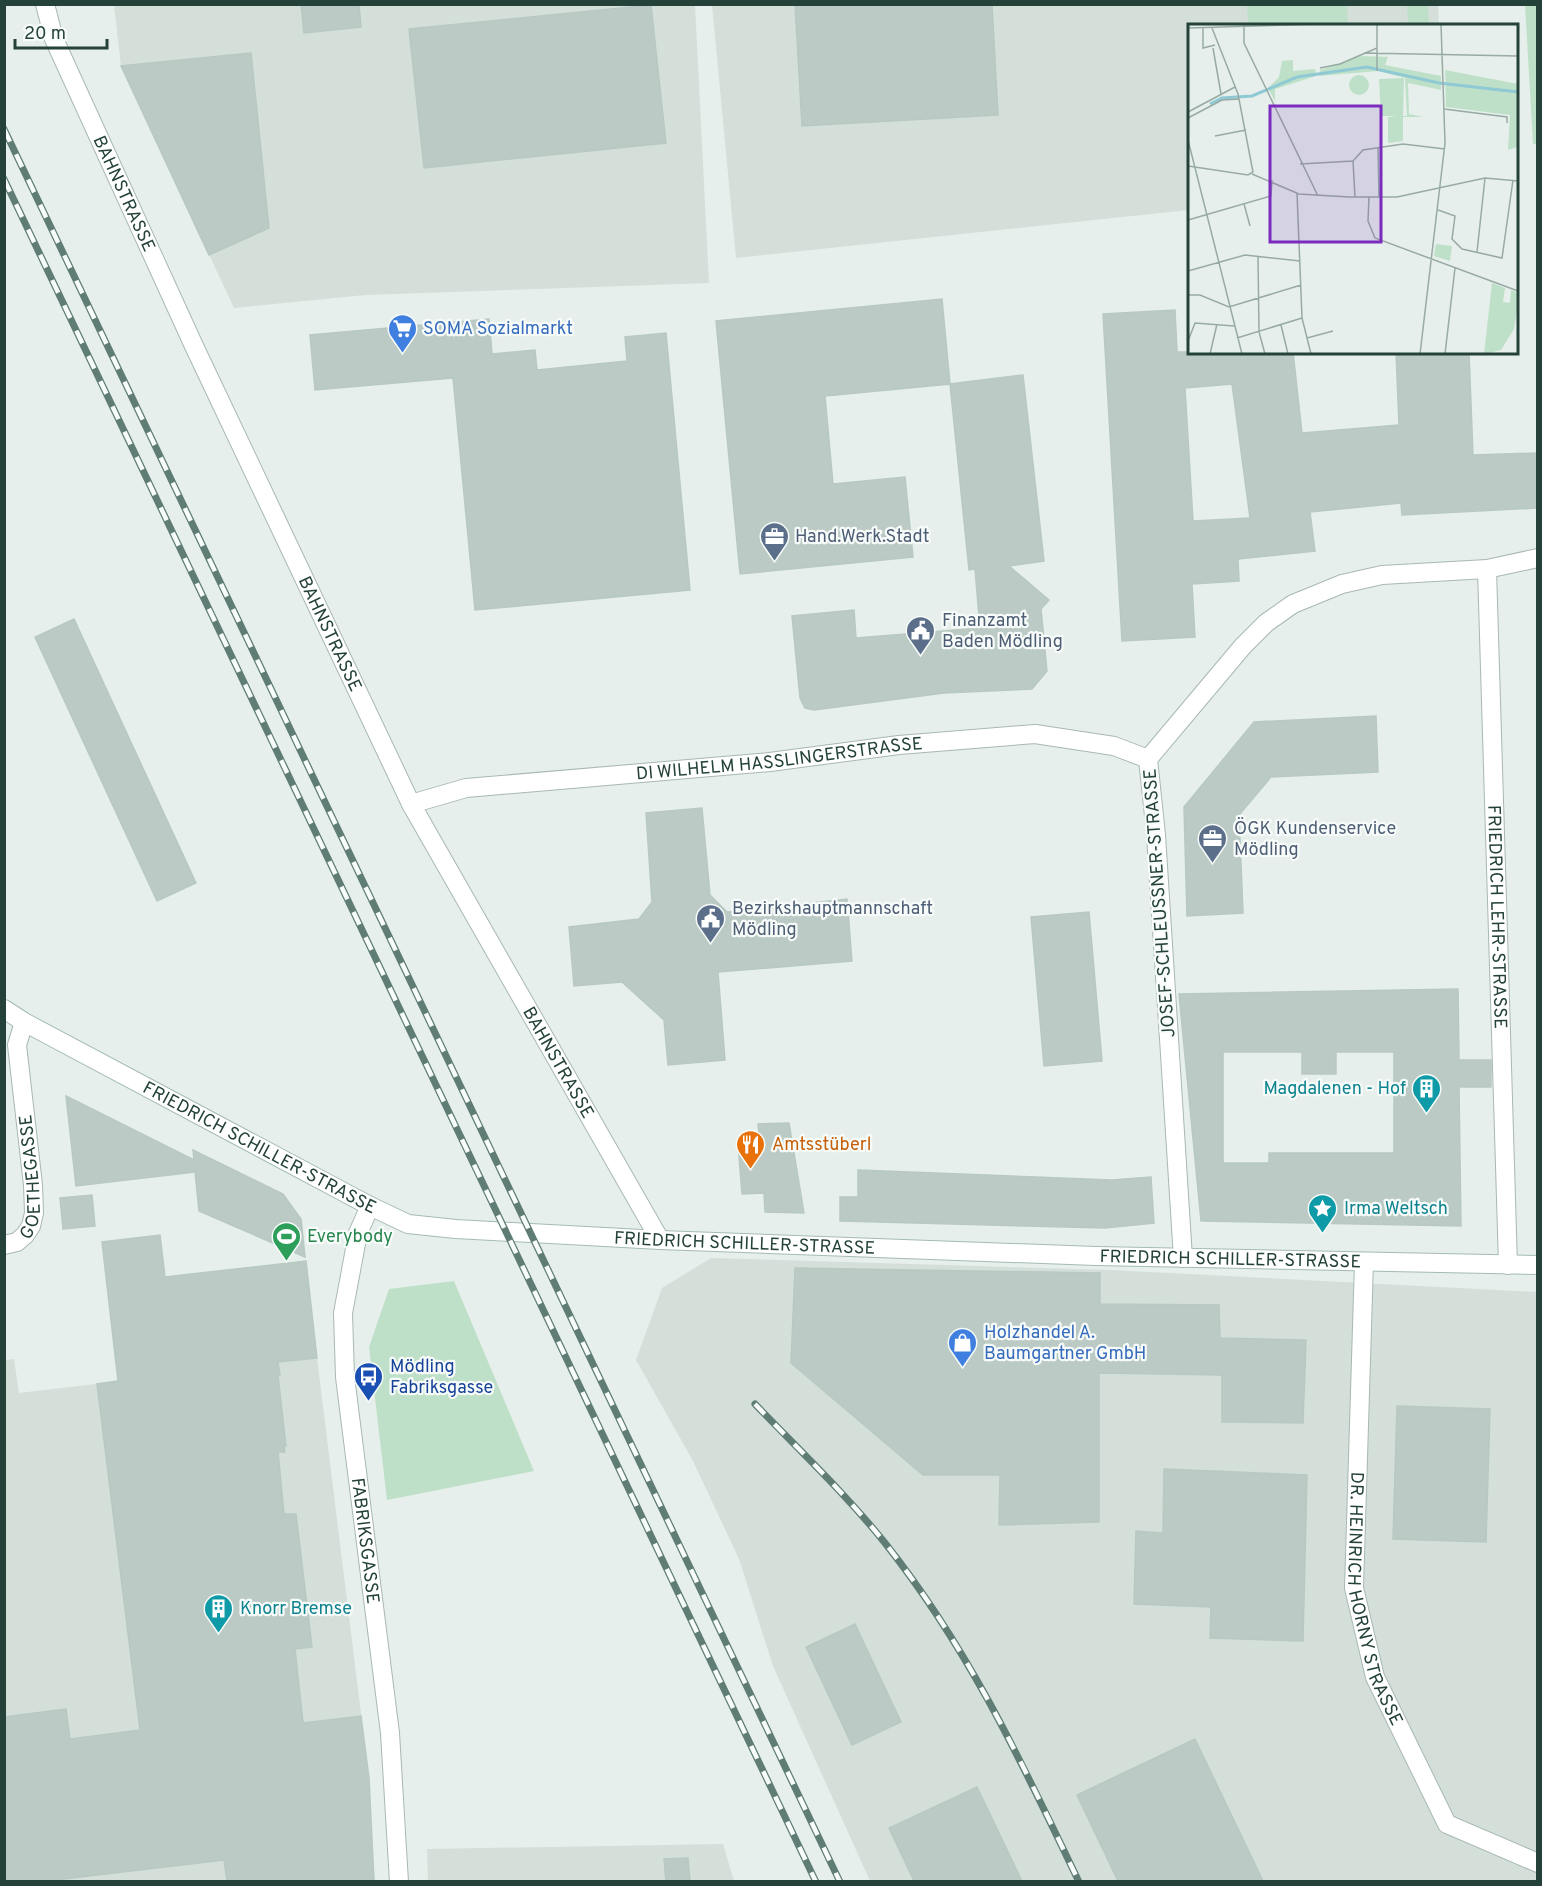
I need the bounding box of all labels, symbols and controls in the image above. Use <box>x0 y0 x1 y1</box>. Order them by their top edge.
scale bar <box>15 12 106 50</box>
text: 20 m <box>24 23 66 46</box>
inset map <box>1188 24 1518 354</box>
street label: BAHNSTRASSE <box>87 132 160 256</box>
supermarket icon: SOMA Sozialmarkt <box>386 312 418 354</box>
place label: SOMA Sozialmarkt <box>423 318 573 341</box>
office icon: Hand.Werk.Stadt <box>758 520 790 562</box>
place label: Hand.Werk.Stadt <box>795 526 929 549</box>
street label: BAHNSTRASSE <box>292 573 366 696</box>
place label: Finanzamt Baden Mödling <box>942 610 1063 654</box>
public building icon: Finanzamt Baden Mödling <box>905 614 937 656</box>
street label: DI WILHELM HASSLINGERSTRASSE <box>635 733 924 786</box>
street label: JOSEF-SCHLEUSSNER-STRASSE <box>1140 768 1181 1038</box>
street label: FRIEDRICH LEHR-STRASSE <box>1481 805 1511 1029</box>
place label: ÖGK Kundenservice Mödling <box>1234 816 1396 862</box>
office icon: ÖGK Kundenservice Mödling <box>1197 822 1229 864</box>
place label: Bezirkshauptmannschaft Mödling <box>732 898 933 942</box>
public building icon: Bezirkshauptmannschaft Mödling <box>695 902 727 944</box>
street label: BAHNSTRASSE <box>516 1003 598 1123</box>
building icon: Magdalenen - Hof <box>1411 1072 1443 1114</box>
street label: FRIEDRICH SCHILLER-STRASSE <box>138 1077 380 1220</box>
place label: Magdalenen - Hof <box>1264 1078 1406 1101</box>
street label: GOETHEGASSE <box>15 1113 47 1245</box>
restaurant icon: Amtsstüberl <box>735 1128 767 1170</box>
place label: Amtsstüberl <box>772 1134 871 1157</box>
place icon: Irma Weltsch <box>1307 1192 1339 1234</box>
place label: Irma Weltsch <box>1344 1198 1448 1221</box>
sports icon: Everybody <box>270 1220 302 1262</box>
place label: Everybody <box>307 1226 393 1249</box>
street label: FRIEDRICH SCHILLER-STRASSE <box>613 1228 876 1261</box>
street label: FRIEDRICH SCHILLER-STRASSE <box>1099 1246 1361 1274</box>
place label: Holzhandel A. Baumgartner GmbH <box>984 1322 1146 1366</box>
shop icon: Holzhandel A. Baumgartner GmbH <box>947 1326 979 1368</box>
place label: Mödling Fabriksgasse <box>390 1356 493 1400</box>
bus stop icon: Mödling Fabriksgasse <box>353 1360 385 1402</box>
street label: DR. HEINRICH HORNY STRASSE <box>1341 1471 1407 1730</box>
street label: FABRIKSGASSE <box>345 1477 384 1605</box>
building icon: Knorr Bremse <box>203 1592 235 1634</box>
place label: Knorr Bremse <box>240 1598 352 1621</box>

